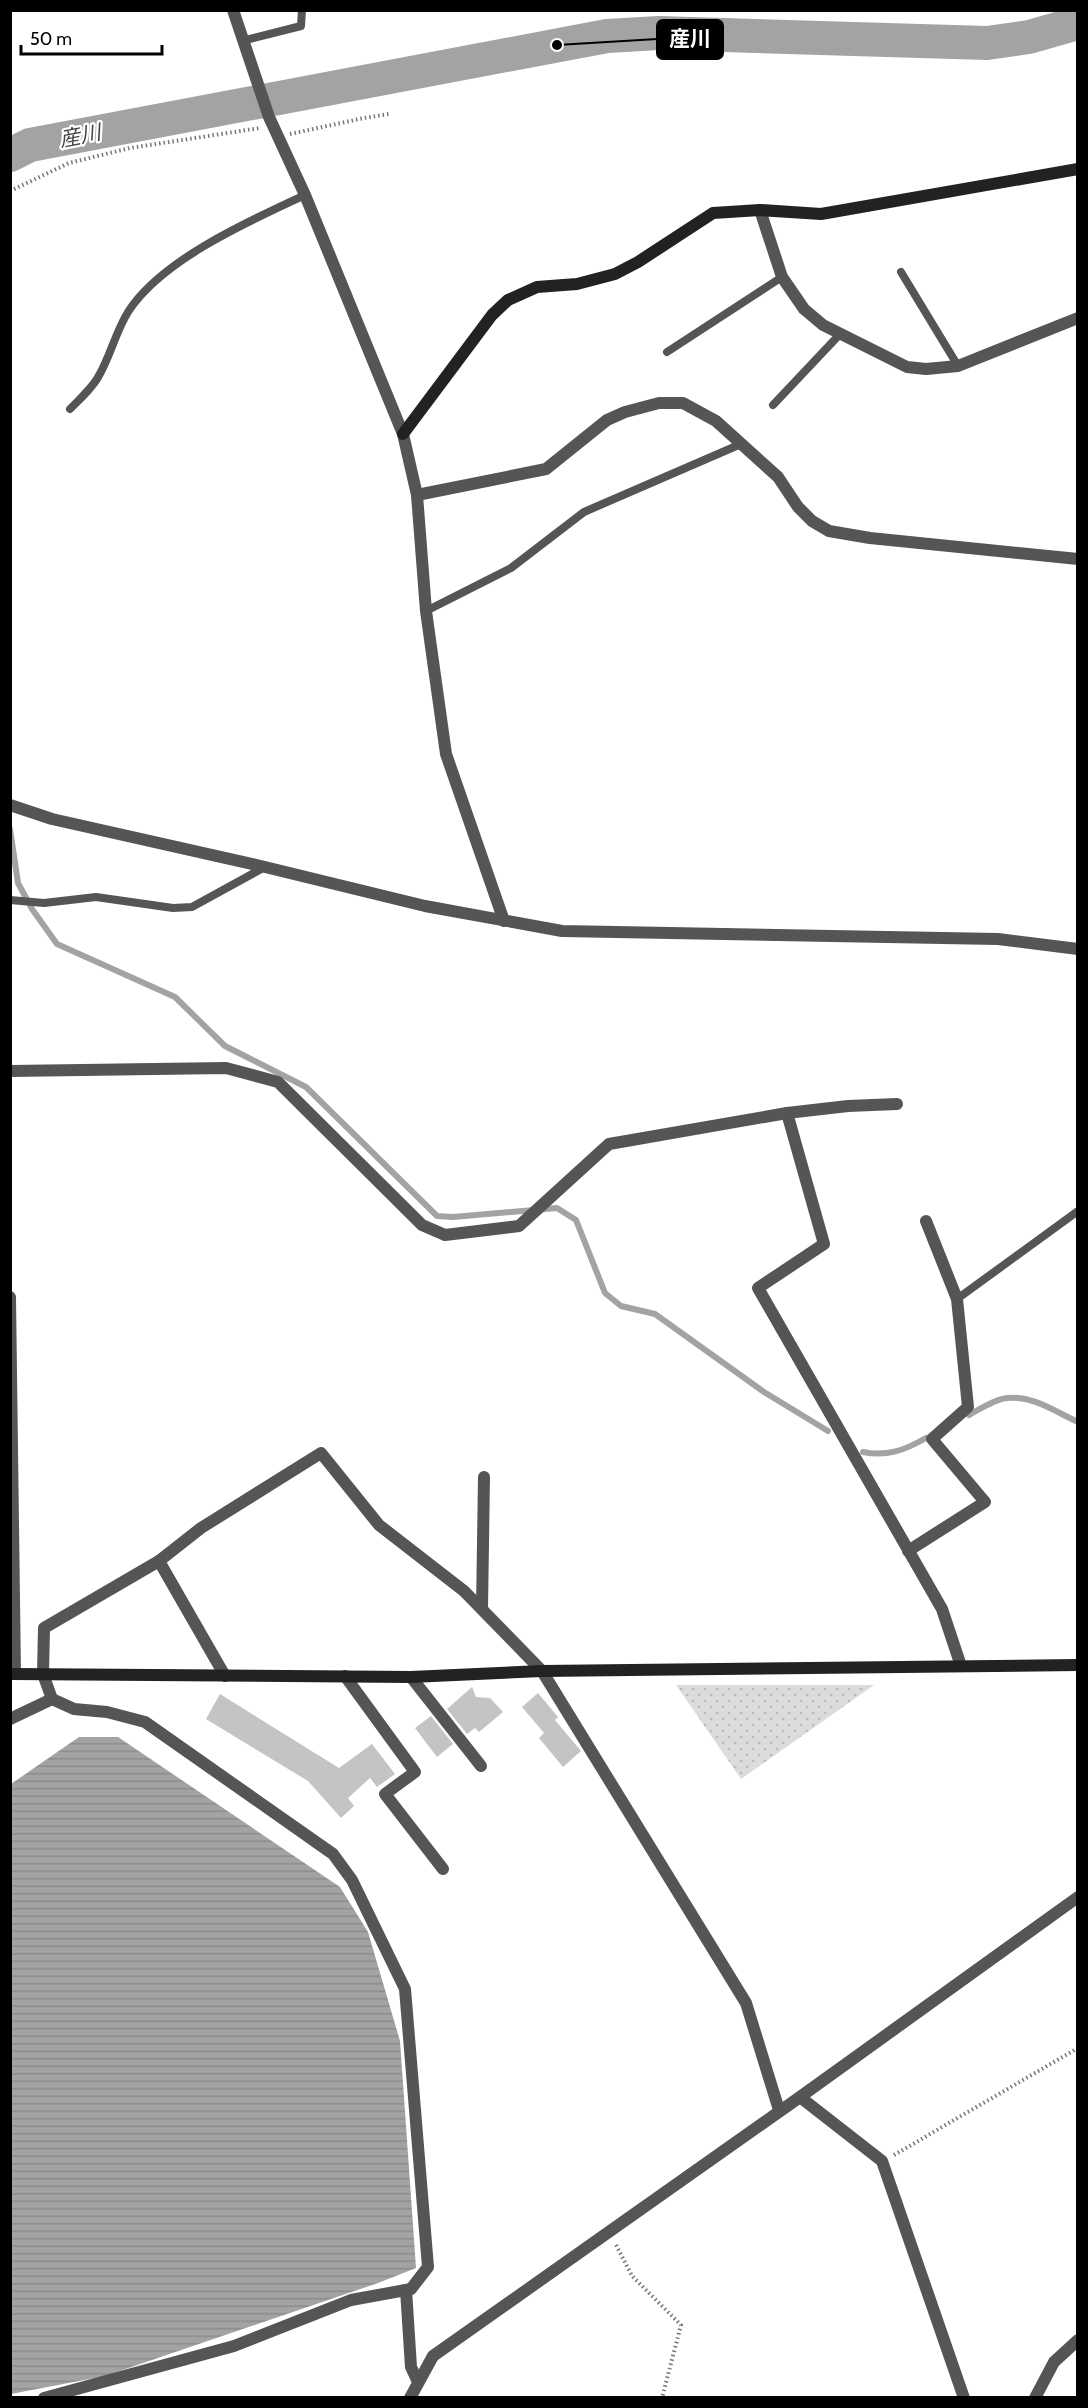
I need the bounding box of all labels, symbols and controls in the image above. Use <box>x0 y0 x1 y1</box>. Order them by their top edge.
scale bar <box>21 18 162 56</box>
callout: 産川 <box>657 20 723 59</box>
text: 産川 <box>669 26 711 51</box>
text: 50 m <box>30 28 72 50</box>
water label: 産川 <box>57 119 105 152</box>

